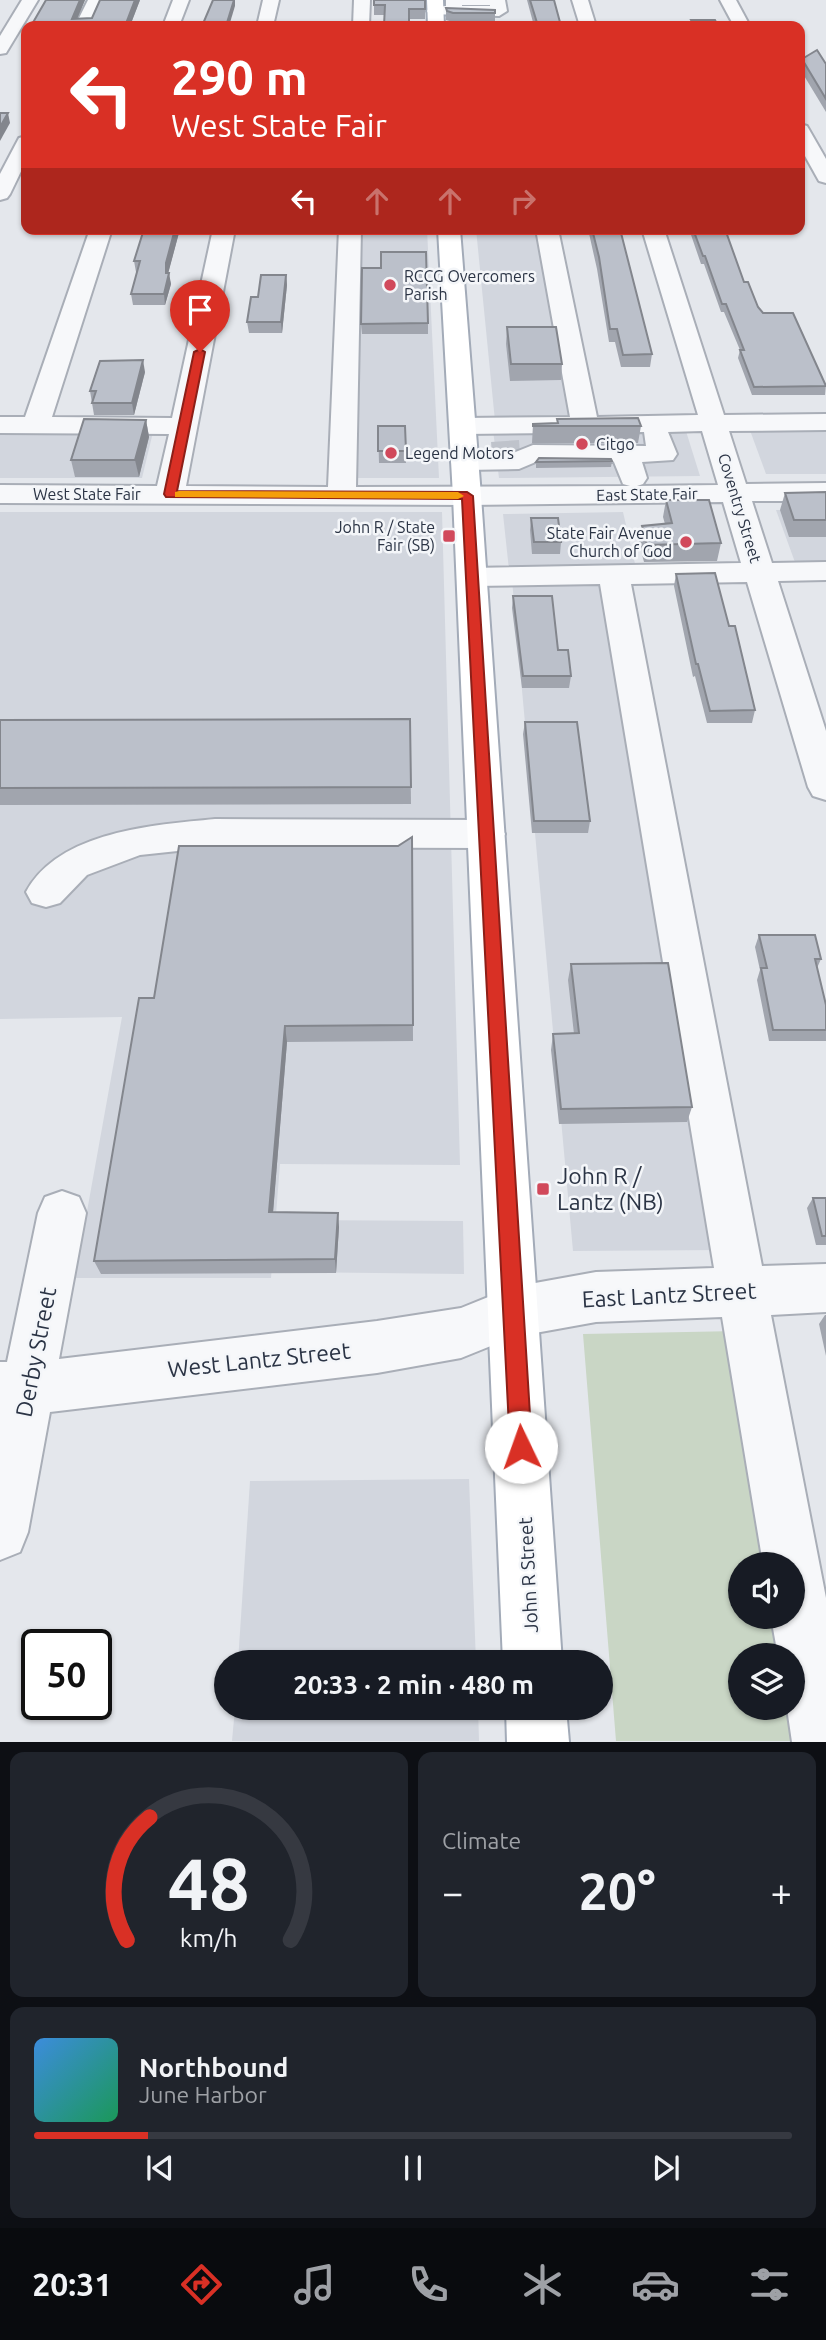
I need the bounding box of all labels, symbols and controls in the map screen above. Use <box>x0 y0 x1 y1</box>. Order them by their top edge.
icon: left <box>56 49 147 140</box>
text: 290 m <box>171 49 308 104</box>
text: West State Fair <box>171 107 387 143</box>
icon: left <box>285 182 323 220</box>
icon: ahead <box>358 182 396 220</box>
icon: ahead <box>431 182 469 220</box>
icon: right <box>504 182 542 220</box>
place label: RCCG Overcomers Parish <box>404 267 535 303</box>
marker: RCCG Overcomers Parish <box>382 277 398 293</box>
pin <box>170 280 230 352</box>
icon: arrive <box>181 291 219 329</box>
place label: Citgo <box>596 435 635 453</box>
marker: Citgo <box>574 436 590 452</box>
place label: Legend Motors <box>405 444 514 462</box>
marker: Legend Motors <box>383 445 399 461</box>
street label: Coventry Street <box>715 451 765 566</box>
street label: East State Fair <box>596 484 698 504</box>
street label: West State Fair <box>33 485 141 503</box>
place label: John R / State Fair (SB) <box>335 518 435 555</box>
place label: State Fair Avenue Church of God <box>547 524 672 560</box>
marker: John R / State Fair (SB) <box>441 528 457 544</box>
marker: State Fair Avenue Church of God <box>678 534 694 550</box>
place label: John R / Lantz (NB) <box>557 1163 664 1215</box>
marker: John R / Lantz (NB) <box>535 1181 551 1197</box>
street label: East Lantz Street <box>581 1277 757 1312</box>
street label: Derby Street <box>11 1285 60 1419</box>
street label: West Lantz Street <box>166 1337 352 1382</box>
position arrow <box>484 1410 558 1484</box>
street label: John R Street <box>514 1516 542 1633</box>
map controls <box>728 1552 805 1720</box>
button: sound <box>728 1552 805 1629</box>
speed limit sign: 50 <box>21 1629 112 1720</box>
button: layers <box>728 1643 805 1720</box>
text: 20:33 · 2 min · 480 m <box>293 1670 534 1699</box>
text: Climate <box>442 1828 521 1853</box>
text: 48 <box>168 1843 250 1925</box>
text: 20° <box>578 1862 656 1920</box>
text: − <box>442 1871 463 1913</box>
text: + <box>771 1871 792 1913</box>
text: km/h <box>180 1924 238 1952</box>
text: Northbound <box>139 2053 288 2082</box>
text: June Harbor <box>139 2082 267 2107</box>
icon: previous <box>141 2149 179 2187</box>
icon: pause <box>394 2149 432 2187</box>
icon: next <box>647 2149 685 2187</box>
icon: directions <box>177 2260 226 2309</box>
icon: music <box>290 2260 339 2309</box>
icon: phone <box>404 2260 453 2309</box>
icon: climate <box>518 2260 567 2309</box>
icon: car <box>631 2260 680 2309</box>
icon: filters <box>745 2260 794 2309</box>
text: 20:31 <box>32 2266 112 2302</box>

